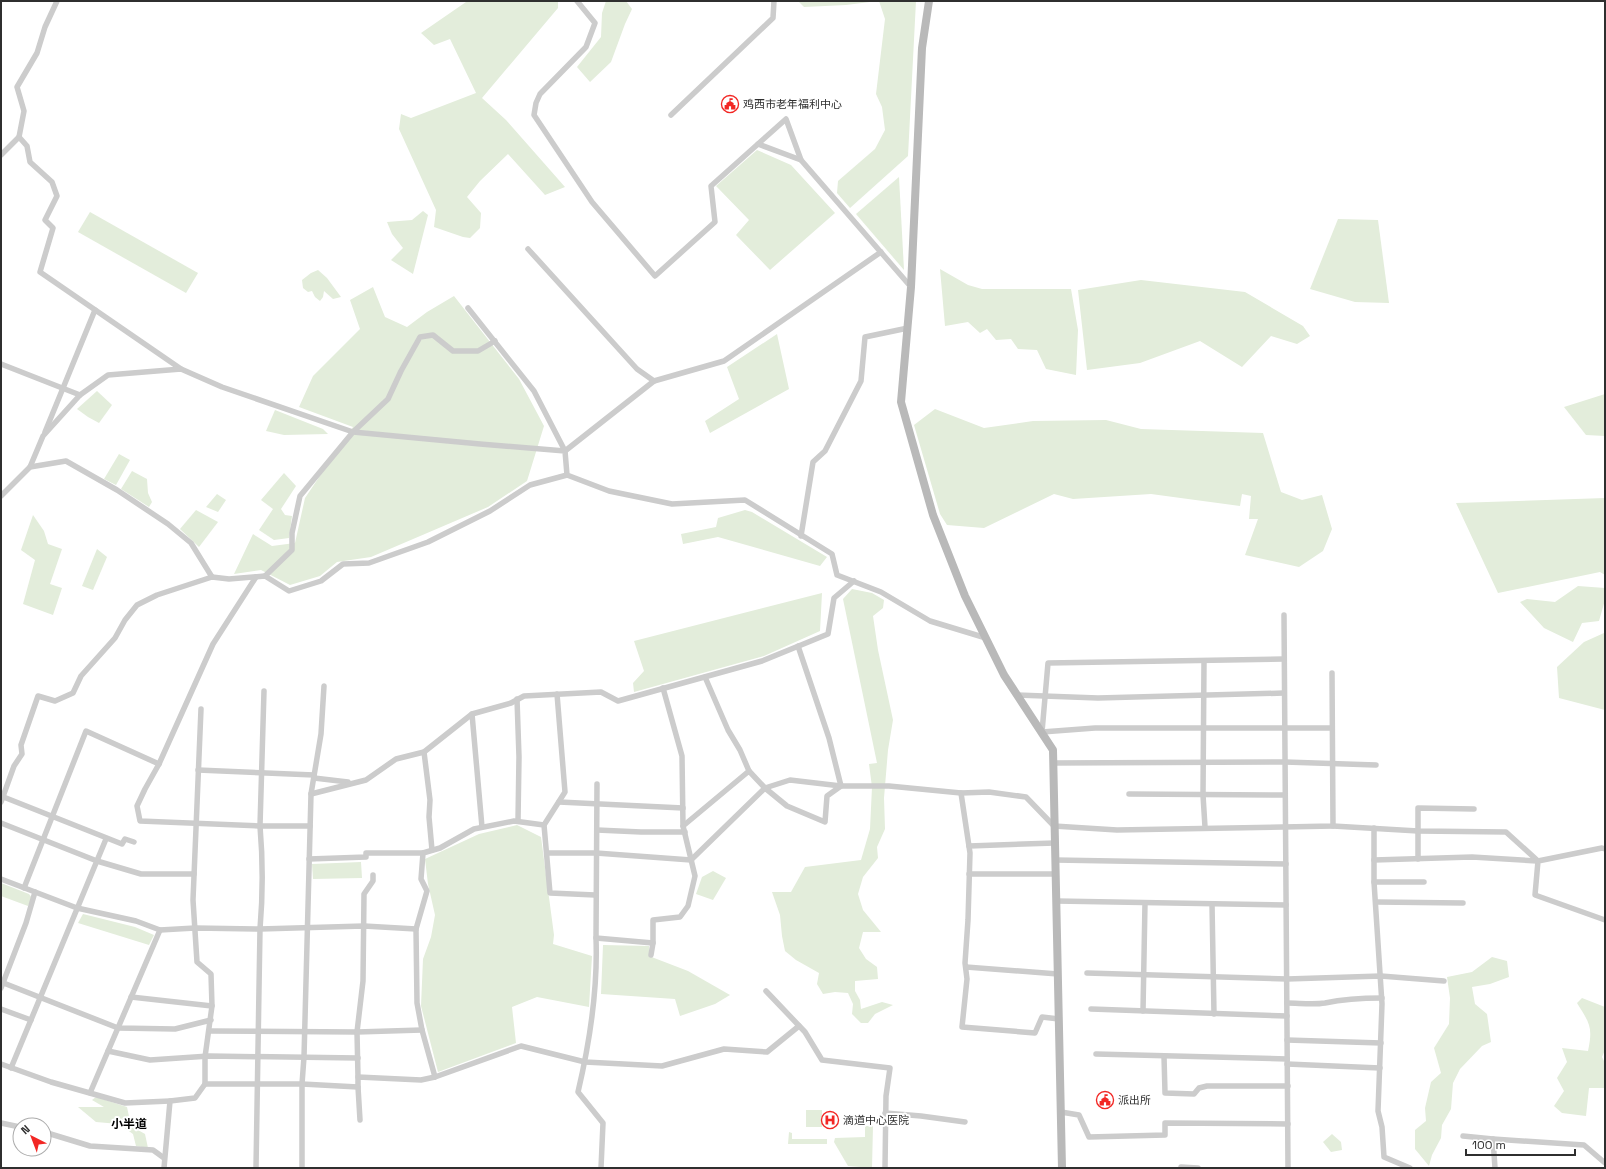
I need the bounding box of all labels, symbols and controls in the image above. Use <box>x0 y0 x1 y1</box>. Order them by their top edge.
public building icon: 鸡西市老年福利中心 <box>720 94 740 114</box>
place label: 鸡西市老年福利中心 <box>743 97 842 111</box>
public building icon: 派出所 <box>1095 1090 1115 1110</box>
place label: 派出所 <box>1118 1093 1151 1107</box>
hospital icon: 滴道中心医院 <box>820 1110 840 1130</box>
place label: 滴道中心医院 <box>843 1113 909 1127</box>
district label: 小半道 <box>111 1116 147 1132</box>
north arrow <box>12 1117 52 1157</box>
text: N <box>18 1122 33 1137</box>
scale bar <box>1466 1131 1575 1157</box>
text: 100 m <box>1472 1137 1506 1153</box>

